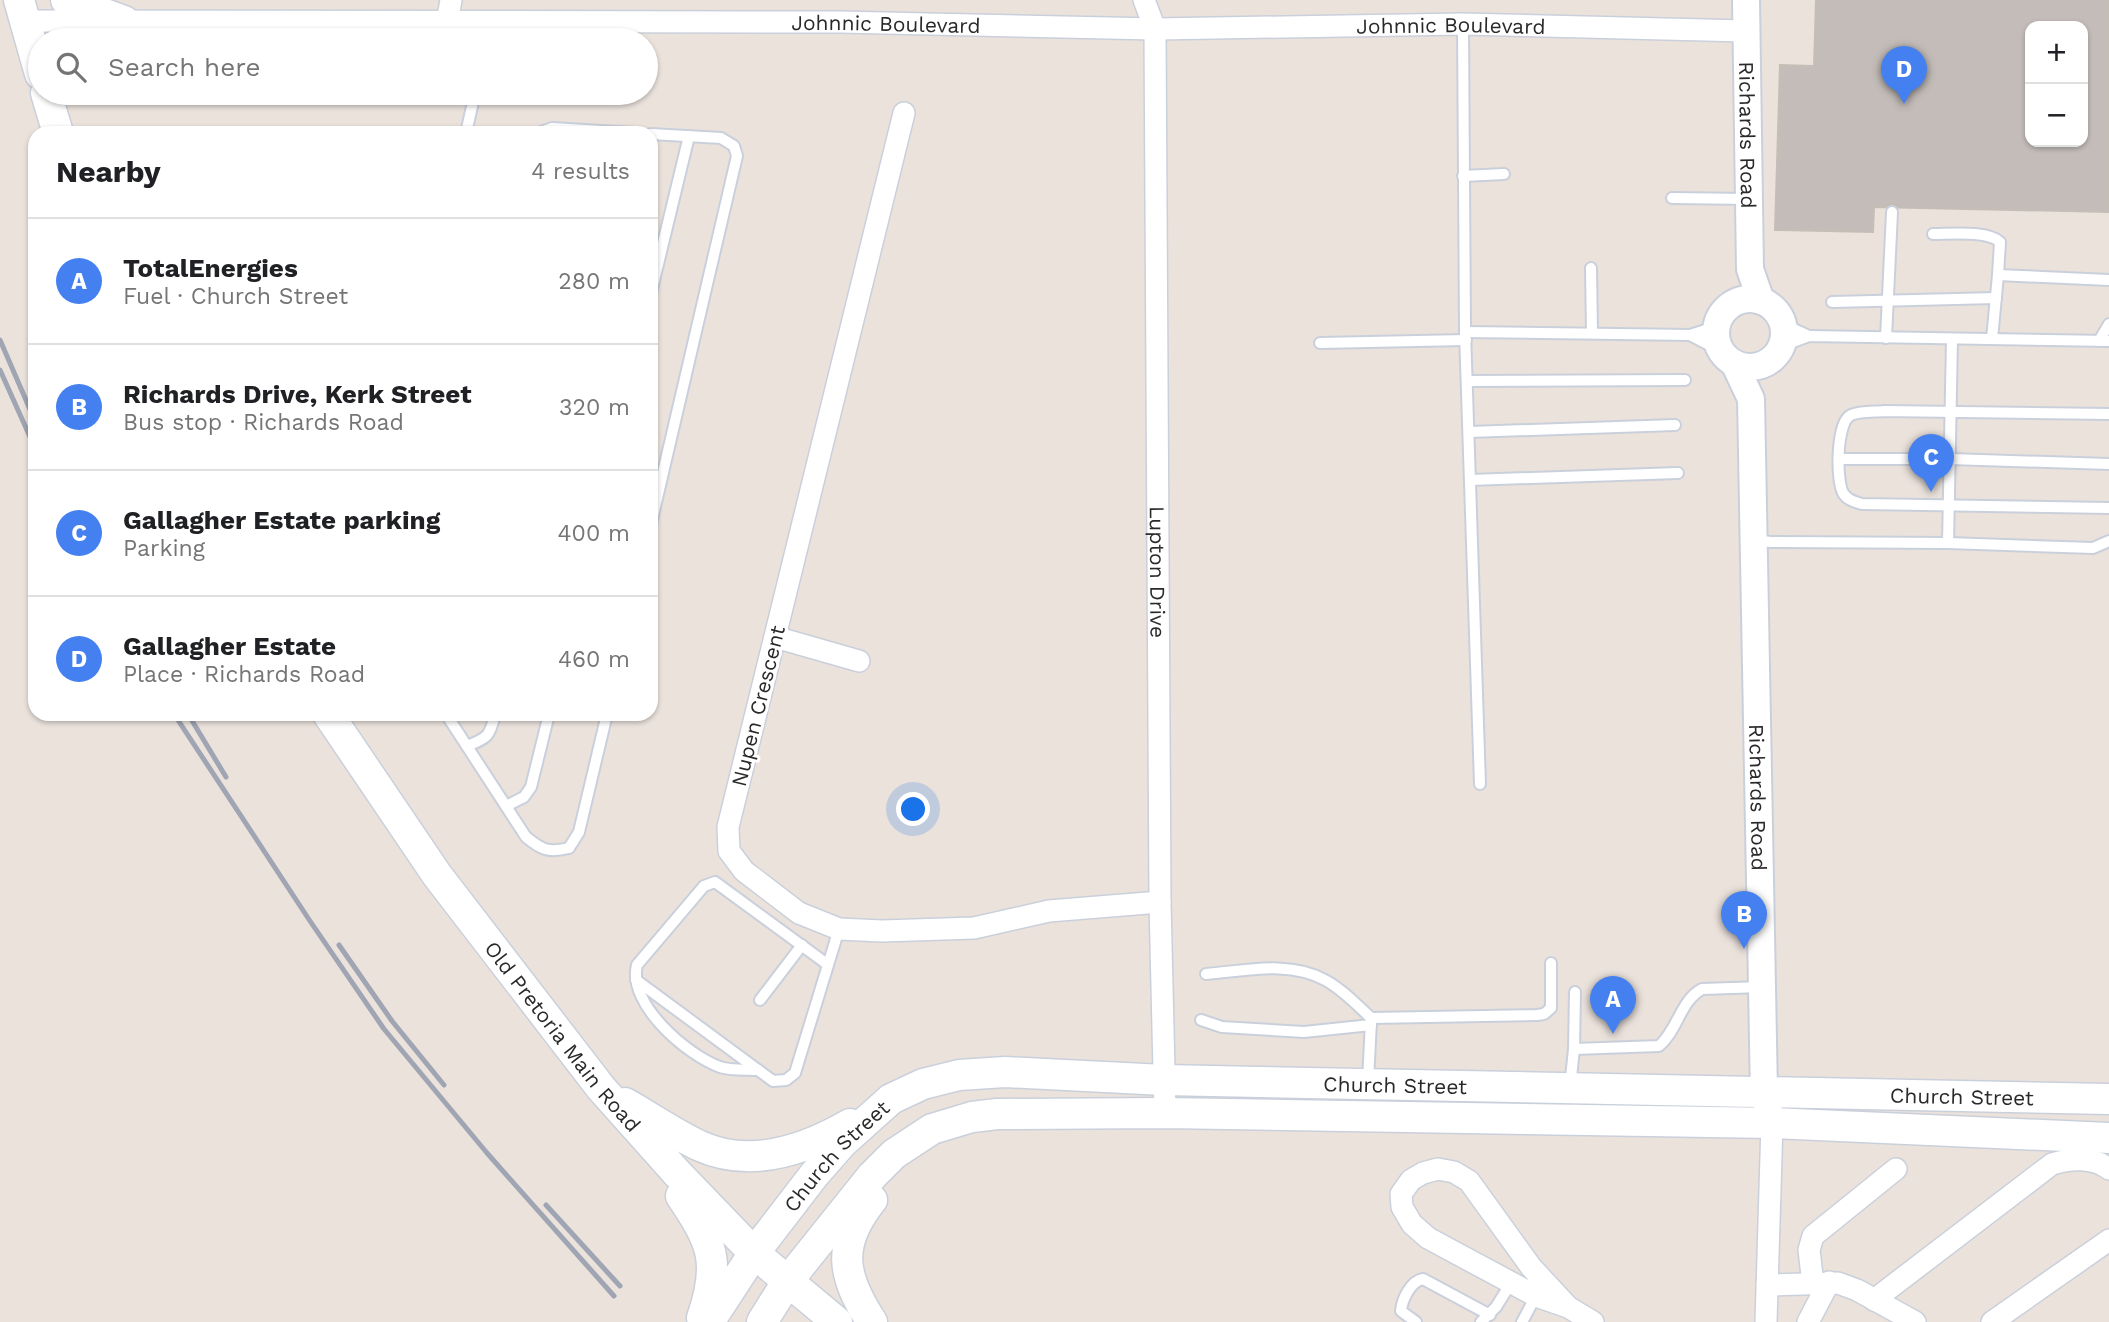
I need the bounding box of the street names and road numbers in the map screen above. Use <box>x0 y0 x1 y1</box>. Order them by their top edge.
street label: Johnnic Boulevard <box>791 9 981 38</box>
street label: Johnnic Boulevard <box>1356 11 1546 39</box>
street label: Richards Road <box>1734 61 1762 209</box>
street label: Lupton Drive <box>1145 506 1171 638</box>
street label: Nupen Crescent <box>726 623 790 789</box>
street label: Richards Road <box>1745 724 1772 871</box>
street label: Old Pretoria Main Road <box>480 936 646 1137</box>
street label: Church Street <box>1323 1071 1467 1099</box>
street label: Church Street <box>1890 1082 2034 1110</box>
street label: Church Street <box>778 1094 894 1216</box>

